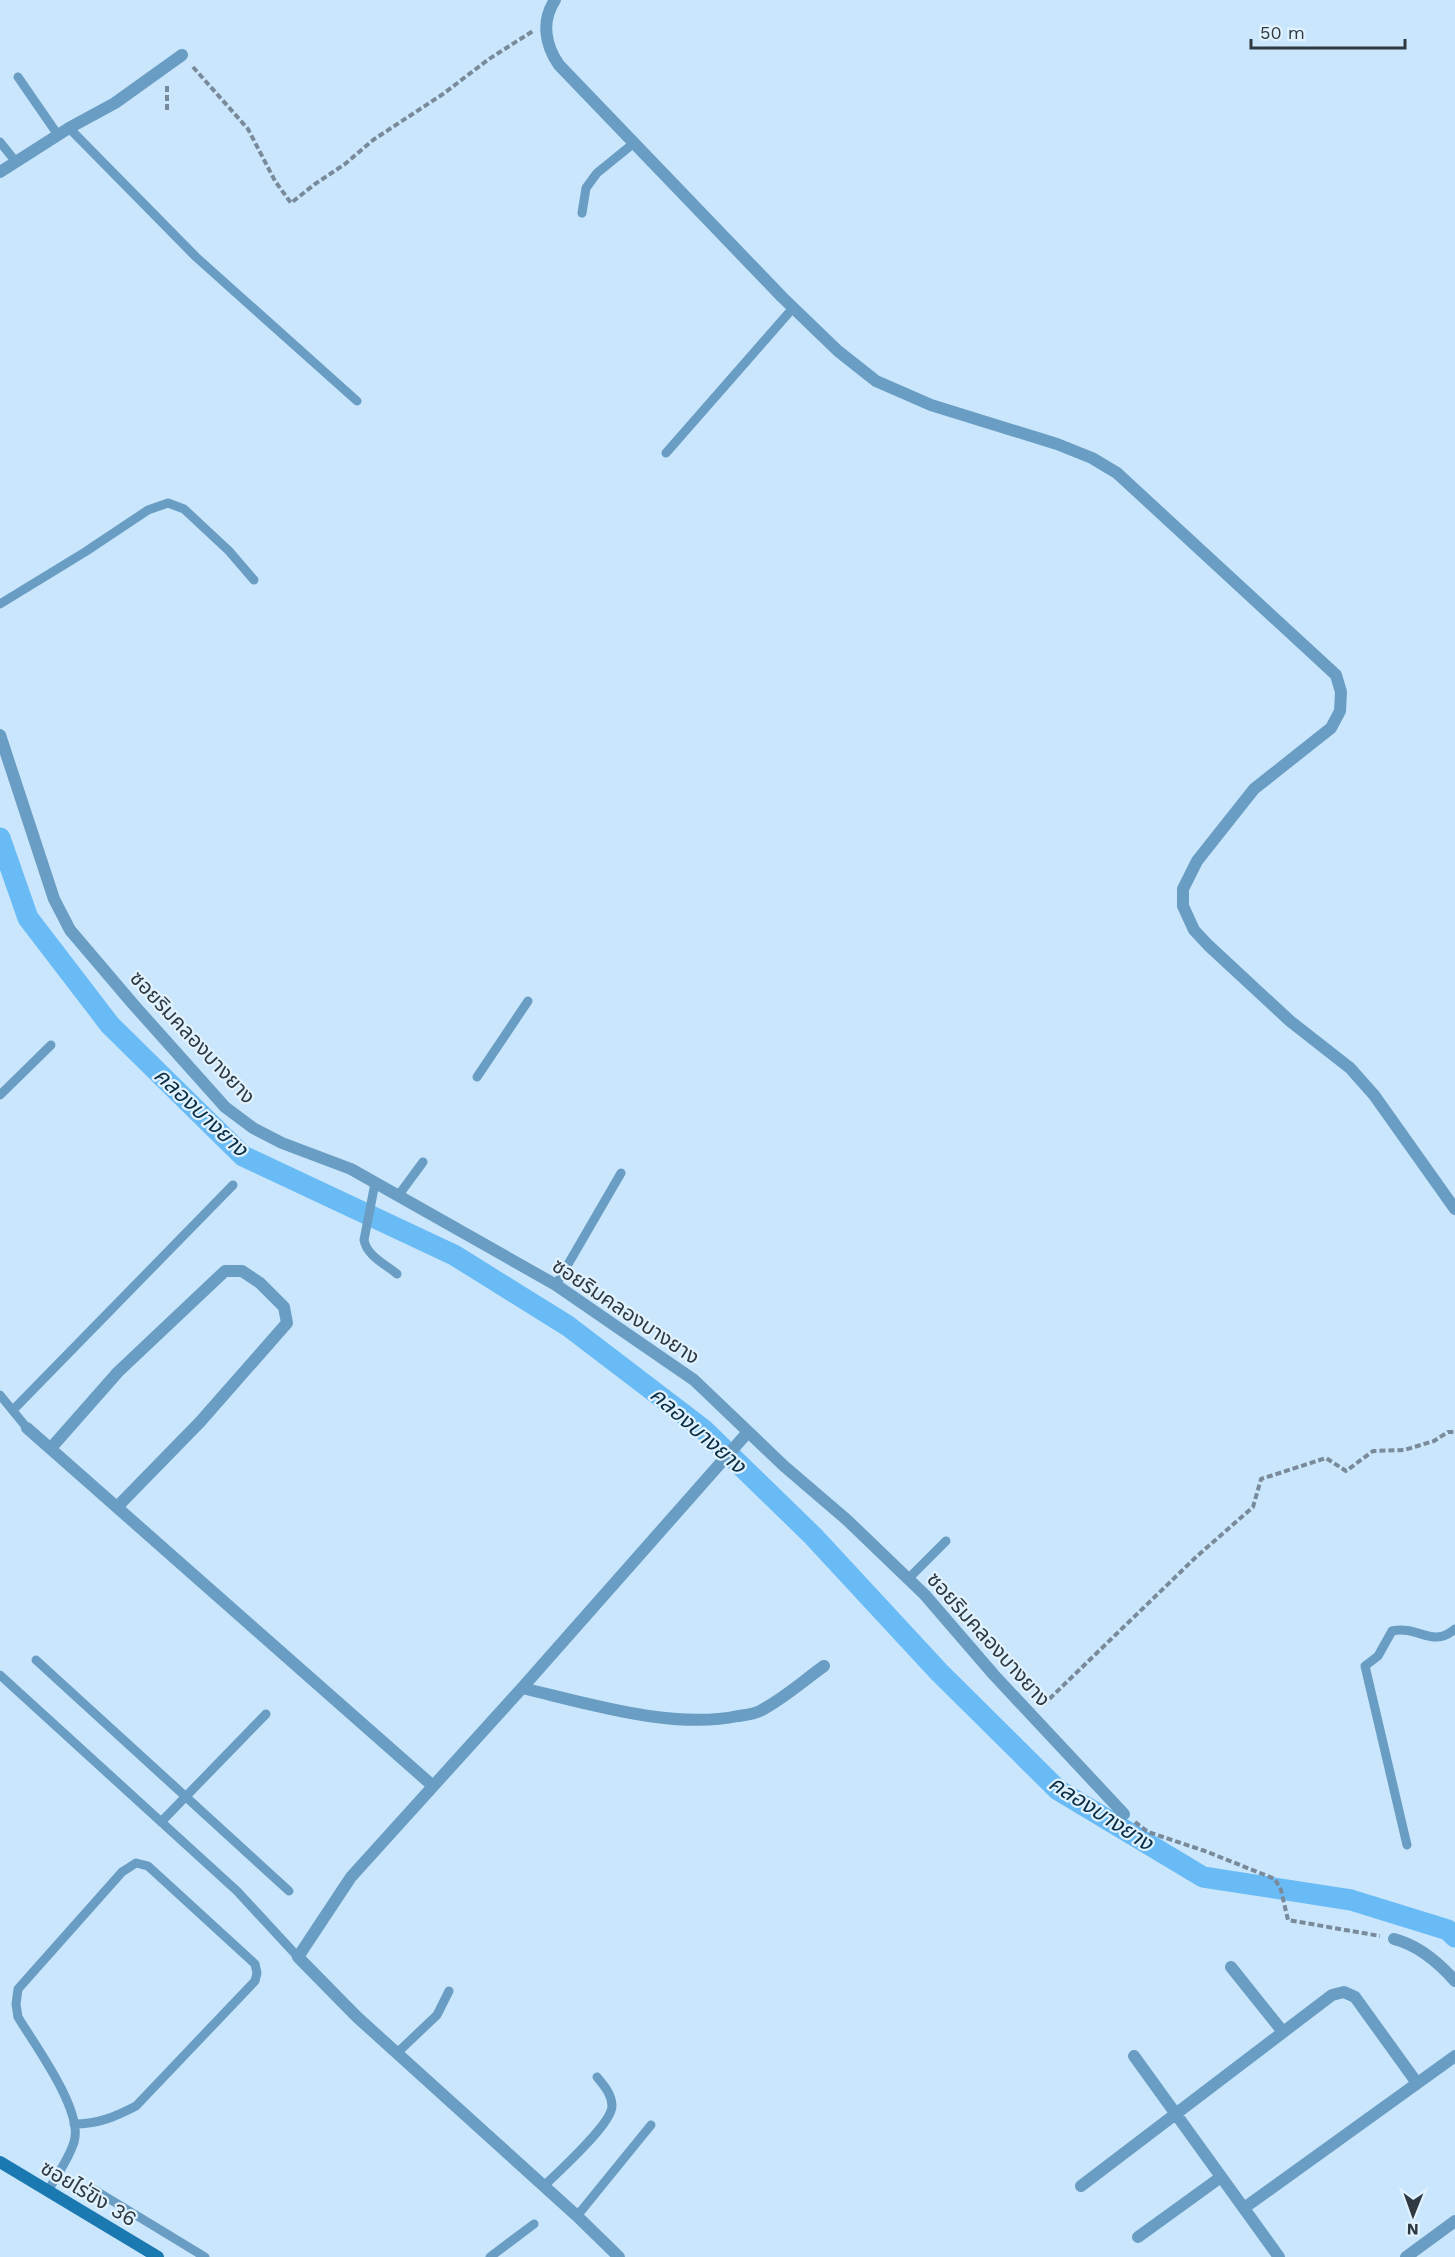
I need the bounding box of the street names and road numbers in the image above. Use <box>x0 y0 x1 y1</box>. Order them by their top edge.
street label: ซอยริมคลองบางยาง <box>125 965 261 1109</box>
street label: ซอยริมคลองบางยาง <box>548 1252 704 1370</box>
street label: ซอยริมคลองบางยาง <box>922 1567 1056 1711</box>
street label: ซอยไร่ขิง 36 <box>36 2155 142 2231</box>

